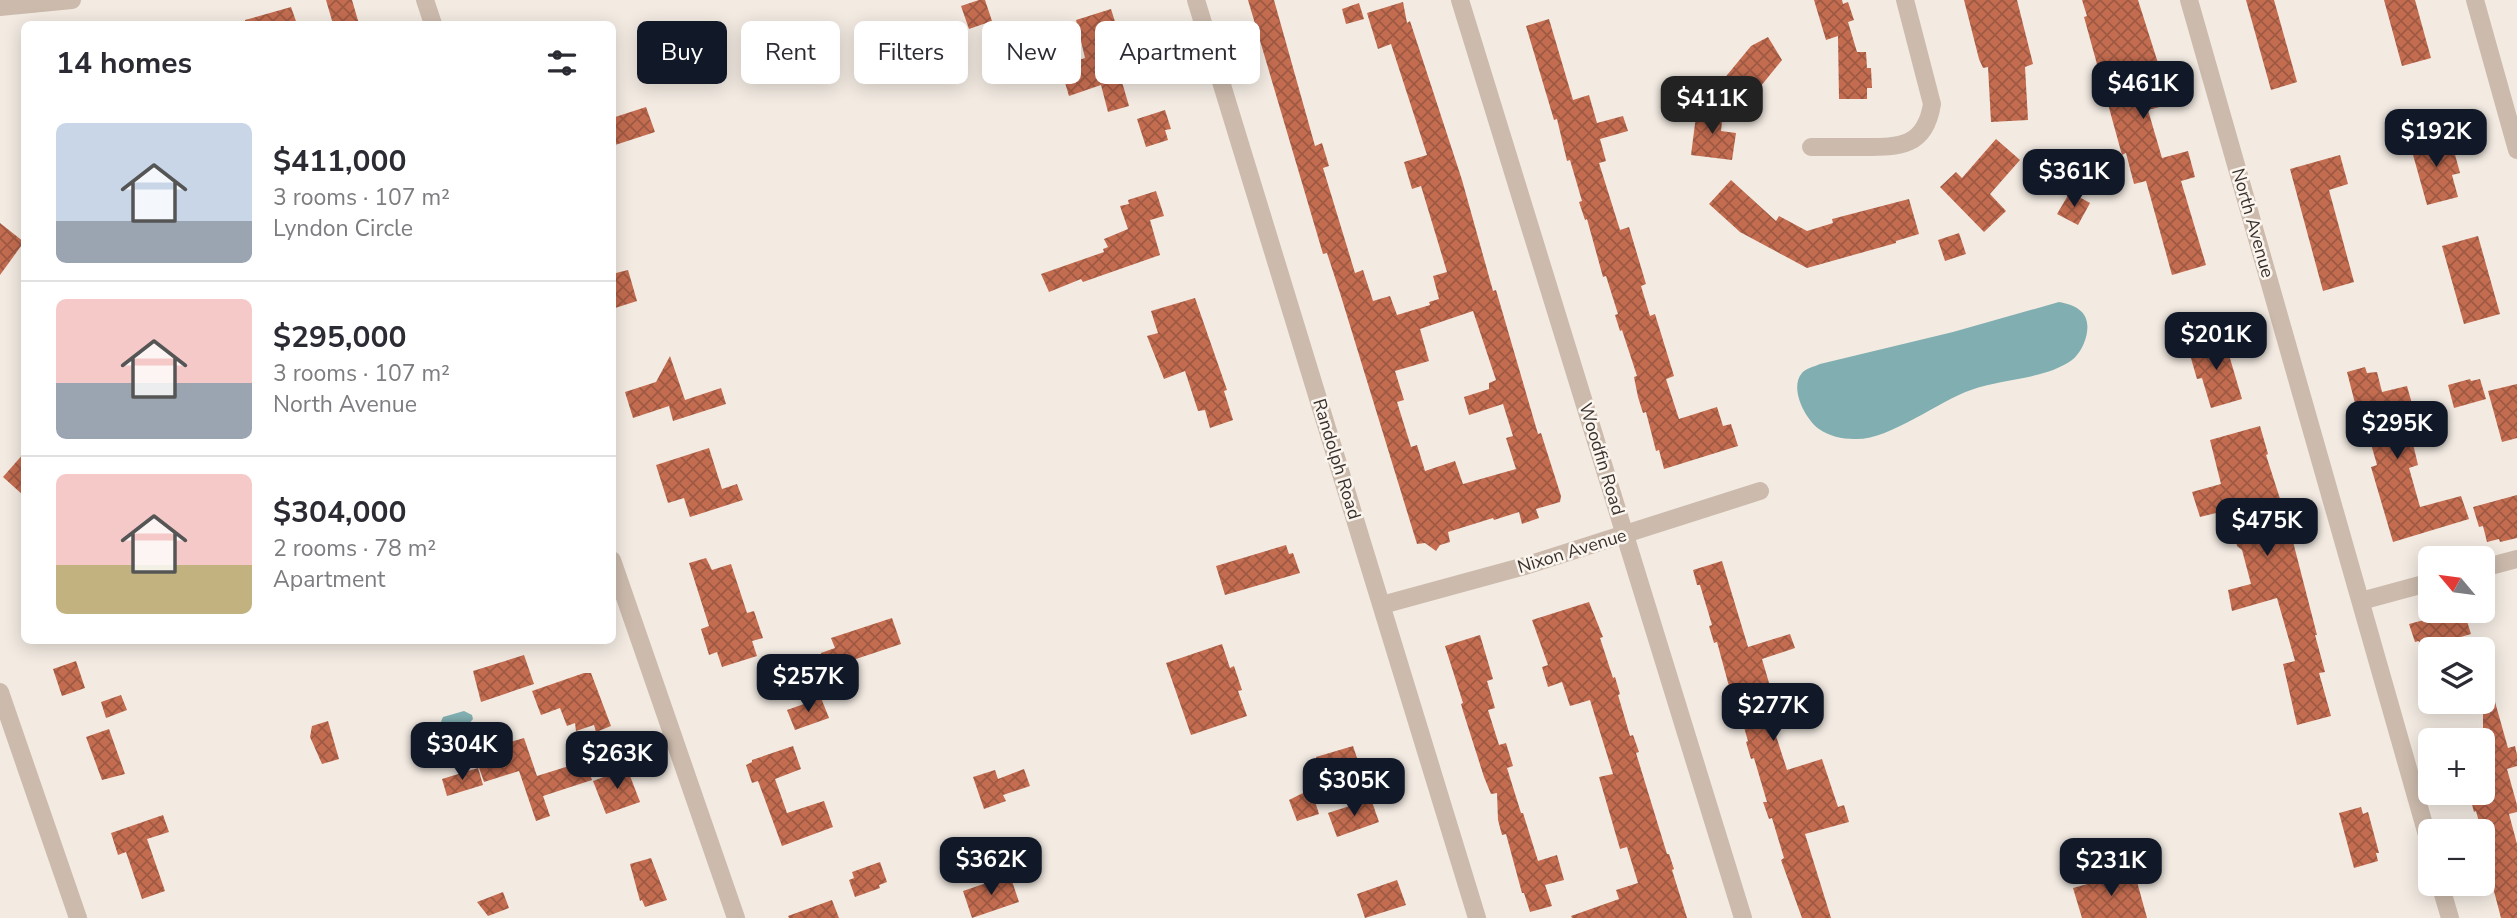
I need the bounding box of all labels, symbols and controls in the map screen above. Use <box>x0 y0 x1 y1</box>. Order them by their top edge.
chip: Buy <box>637 21 727 84</box>
chip: Rent <box>741 21 840 84</box>
chip: Filters <box>854 21 968 84</box>
chip: New <box>982 21 1081 84</box>
chip: Apartment <box>1095 21 1260 84</box>
text: 14 homes <box>56 43 192 84</box>
icon: filters <box>543 44 581 82</box>
pin: $461K <box>2094 61 2192 121</box>
text: $461K <box>2108 68 2178 99</box>
pin: $411K <box>1663 76 1761 136</box>
text: $411K <box>1677 83 1747 114</box>
pin: $192K <box>2387 110 2485 169</box>
text: $192K <box>2401 116 2471 147</box>
text: $411,000 <box>273 141 406 182</box>
pin: $361K <box>2025 150 2123 209</box>
icon: home <box>112 151 196 235</box>
text: $361K <box>2039 156 2109 187</box>
street label: North Avenue <box>2226 166 2280 280</box>
text: 3 rooms · 107 m² <box>273 182 450 213</box>
text: Lyndon Circle <box>273 213 413 244</box>
pin: $201K <box>2167 312 2265 372</box>
text: $295,000 <box>273 317 406 358</box>
text: $201K <box>2181 319 2251 350</box>
icon: home <box>112 327 196 411</box>
text: 3 rooms · 107 m² <box>273 358 450 389</box>
text: North Avenue <box>273 389 417 420</box>
street label: Randolph Road <box>1307 396 1367 522</box>
street label: Woodfin Road <box>1574 400 1630 518</box>
pin: $295K <box>2348 402 2446 461</box>
text: $295K <box>2362 408 2432 439</box>
text: $304,000 <box>273 492 406 533</box>
pin: $475K <box>2218 498 2316 558</box>
icon: home <box>112 502 196 586</box>
text: $475K <box>2232 505 2302 536</box>
street label: Nixon Avenue <box>1515 523 1629 579</box>
text: 2 rooms · 78 m² <box>273 533 436 564</box>
north arrow <box>2418 546 2496 623</box>
map controls <box>2418 546 2495 896</box>
text: Apartment <box>273 564 385 595</box>
button: layers <box>2418 637 2495 714</box>
pin: $257K <box>759 654 857 714</box>
text: $257K <box>773 661 843 692</box>
pin: $277K <box>1724 684 1822 743</box>
text: $277K <box>1738 690 1808 721</box>
pin: $304K <box>413 722 511 782</box>
button: + <box>2418 728 2495 805</box>
text: $304K <box>427 729 497 760</box>
pin: $263K <box>568 732 666 791</box>
text: $263K <box>582 738 652 769</box>
pin: $305K <box>1305 758 1403 818</box>
text: $305K <box>1319 765 1389 796</box>
button: − <box>2418 819 2495 896</box>
pin: $362K <box>942 838 1040 897</box>
pin: $231K <box>2062 838 2160 898</box>
text: $362K <box>956 844 1026 875</box>
text: $231K <box>2076 845 2146 876</box>

